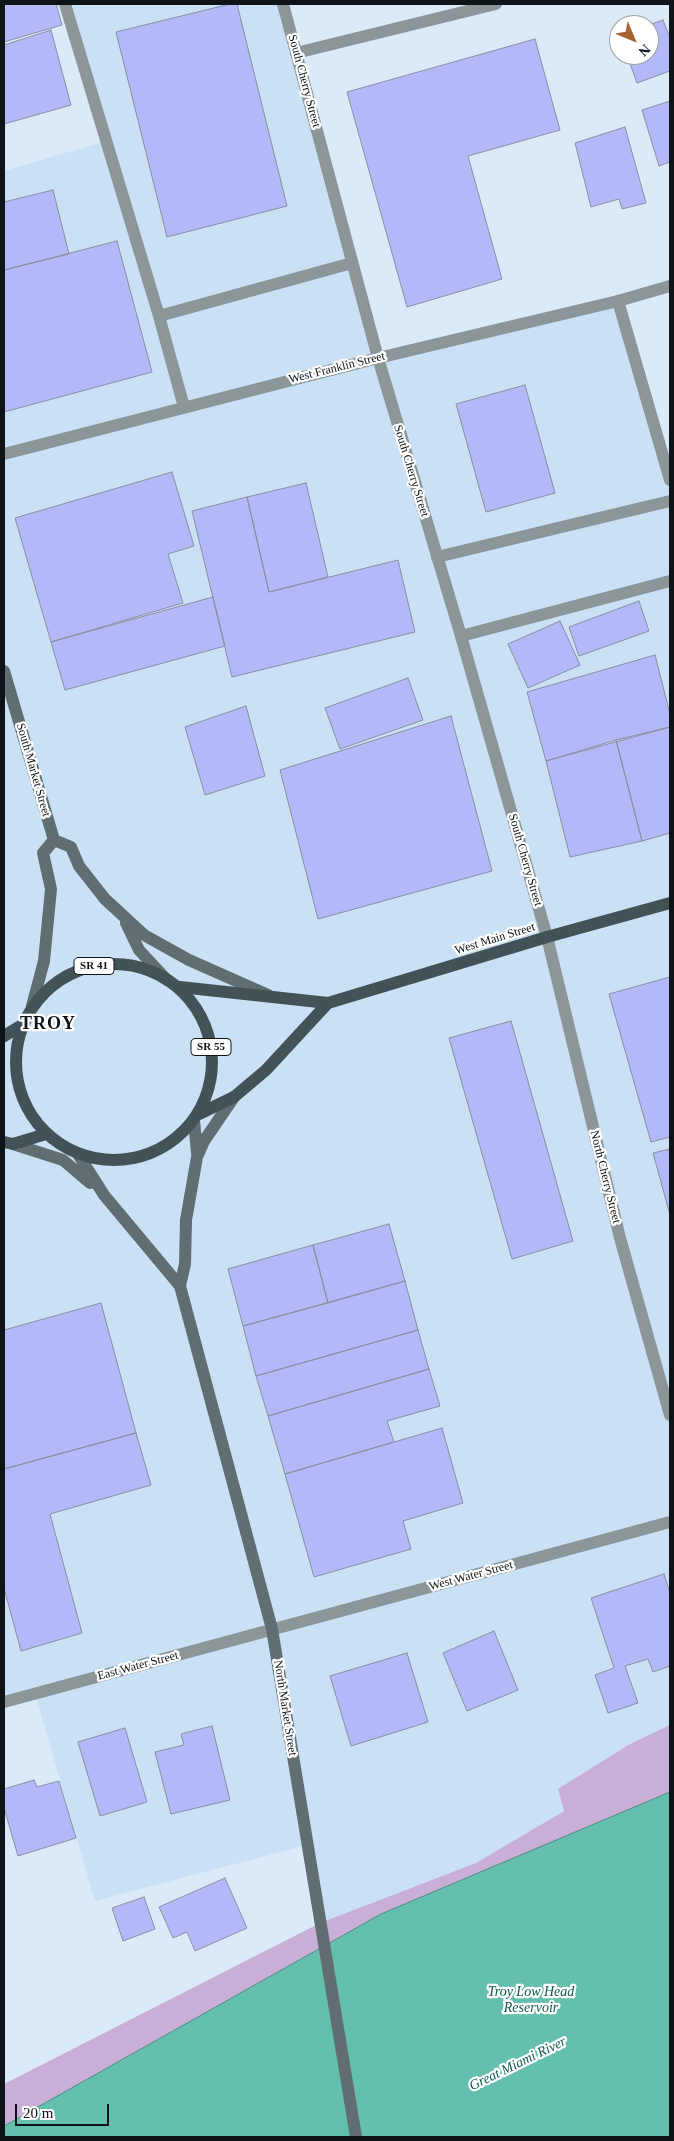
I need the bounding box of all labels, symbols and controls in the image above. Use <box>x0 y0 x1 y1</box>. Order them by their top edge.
north arrow <box>609 15 659 65</box>
street label: South Cherry Street <box>285 33 323 129</box>
text: N <box>635 41 653 59</box>
street label: West Franklin Street <box>288 349 386 387</box>
street label: South Cherry Street <box>390 423 432 519</box>
street label: South Market Street <box>13 722 53 818</box>
street label: South Cherry Street <box>505 812 545 908</box>
street label: West Main Street <box>453 920 537 958</box>
road number: SR 41 <box>74 958 114 974</box>
district label: TROY <box>19 1013 77 1035</box>
road number: SR 55 <box>191 1038 231 1056</box>
street label: North Cherry Street <box>586 1129 624 1225</box>
street label: West Water Street <box>428 1558 514 1594</box>
street label: East Water Street <box>96 1648 180 1684</box>
street label: North Market Street <box>270 1659 300 1757</box>
water label: Troy Low Head Reservoir <box>488 1984 574 2016</box>
water label: Great Miami River <box>467 2033 569 2095</box>
scale bar <box>18 2094 111 2126</box>
text: 20 m <box>23 2105 53 2121</box>

